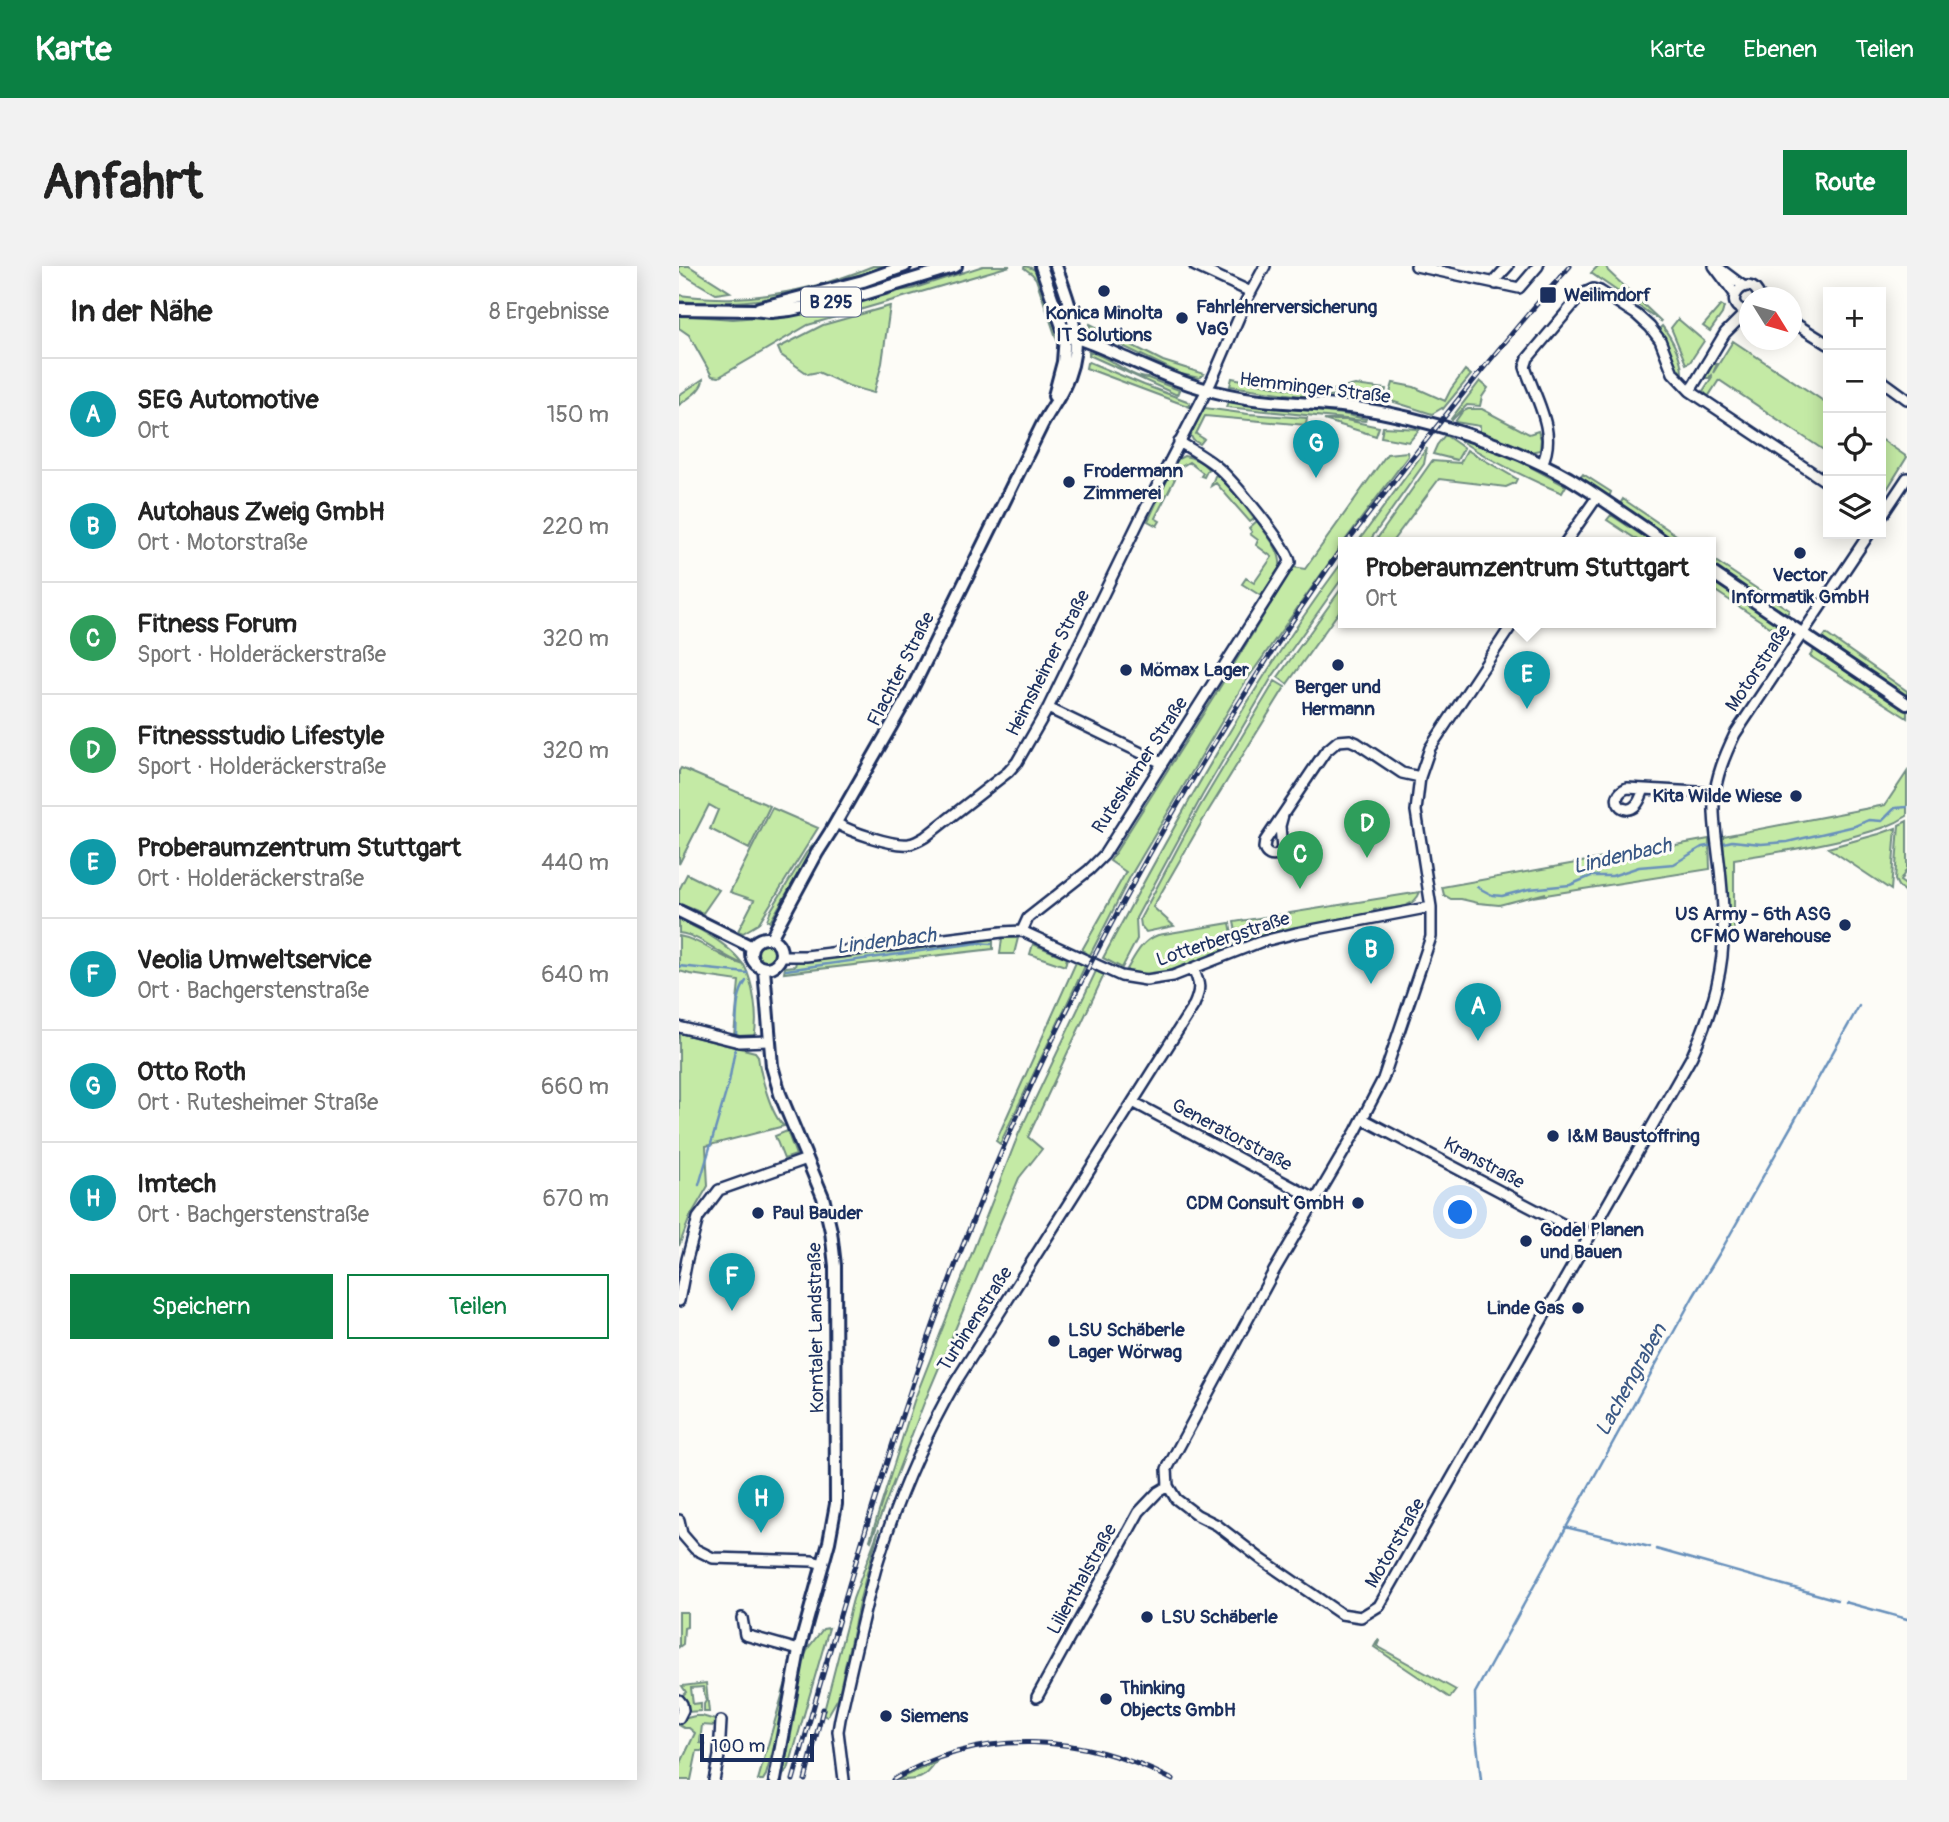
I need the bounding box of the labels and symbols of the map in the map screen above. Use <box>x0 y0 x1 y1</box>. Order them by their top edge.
marker: Konica Minolta IT Solutions <box>1096 283 1112 299</box>
place label: Weilimdorf <box>1564 283 1651 307</box>
marker: Weilimdorf <box>1538 285 1558 305</box>
north arrow <box>1739 287 1802 350</box>
road number: B 295 <box>801 288 861 317</box>
place label: Fahrlehrerversicherung VaG <box>1196 295 1378 341</box>
place label: Konica Minolta IT Solutions <box>1045 301 1163 347</box>
marker: Fahrlehrerversicherung VaG <box>1174 310 1190 326</box>
street label: Hemminger Straße <box>1238 367 1393 409</box>
pin: G <box>1293 420 1339 478</box>
place label: Frodermann Zimmerei <box>1083 459 1184 505</box>
marker: Frodermann Zimmerei <box>1061 474 1077 490</box>
marker: Vector Informatik GmbH <box>1792 545 1808 561</box>
place label: Vector Informatik GmbH <box>1731 563 1869 609</box>
street label: Heimsheimer Straße <box>1001 585 1096 740</box>
street label: Flachter Straße <box>862 607 940 730</box>
street label: Motorstraße <box>1720 619 1796 716</box>
pin: E <box>1504 651 1550 709</box>
marker: Berger und Hermann <box>1330 657 1346 673</box>
place label: Mömax Lager <box>1140 658 1249 682</box>
marker: Mömax Lager <box>1118 662 1134 678</box>
place label: Berger und Hermann <box>1295 675 1381 721</box>
street label: Rutesheimer Straße <box>1087 691 1194 838</box>
place label: Kita Wilde Wiese <box>1653 784 1783 808</box>
marker: Kita Wilde Wiese <box>1788 788 1804 804</box>
pin: D <box>1344 800 1390 858</box>
pin: C <box>1277 831 1323 889</box>
water label: Lindenbach <box>1570 831 1675 880</box>
place label: US Army - 6th ASG CFMO Warehouse <box>1675 902 1832 948</box>
street label: Lotterbergstraße <box>1153 906 1293 972</box>
marker: US Army - 6th ASG CFMO Warehouse <box>1837 917 1853 933</box>
water label: Lindenbach <box>835 921 938 961</box>
pin: B <box>1348 926 1394 984</box>
pin: A <box>1455 983 1501 1041</box>
street label: Generatorstraße <box>1168 1093 1297 1177</box>
place label: I&M Baustoffring <box>1567 1124 1700 1148</box>
marker: I&M Baustoffring <box>1545 1128 1561 1144</box>
street label: Kranstraße <box>1439 1132 1529 1195</box>
place label: CDM Consult GmbH <box>1186 1191 1344 1215</box>
marker: CDM Consult GmbH <box>1350 1195 1366 1211</box>
your location <box>1443 1195 1477 1229</box>
place label: Paul Bauder <box>772 1201 863 1225</box>
marker: Paul Bauder <box>750 1205 766 1221</box>
place label: Godel Planen und Bauen <box>1540 1218 1644 1264</box>
marker: Godel Planen und Bauen <box>1518 1233 1534 1249</box>
street label: Korntaler Landstraße <box>803 1242 829 1414</box>
pin: F <box>709 1253 755 1311</box>
street label: Turbinenstraße <box>932 1261 1018 1376</box>
place label: Linde Gas <box>1486 1296 1565 1320</box>
marker: Linde Gas <box>1570 1300 1586 1316</box>
place label: LSU Schäberle Lager Wörwag <box>1068 1318 1185 1364</box>
water label: Lachengraben <box>1589 1318 1673 1441</box>
marker: LSU Schäberle Lager Wörwag <box>1046 1333 1062 1349</box>
pin: H <box>738 1475 784 1533</box>
street label: Motorstraße <box>1360 1493 1431 1592</box>
street label: Lilienthalstraße <box>1042 1519 1123 1639</box>
place label: LSU Schäberle <box>1161 1605 1278 1629</box>
marker: LSU Schäberle <box>1139 1609 1155 1625</box>
place label: Thinking Objects GmbH <box>1119 1676 1236 1722</box>
marker: Thinking Objects GmbH <box>1098 1691 1114 1707</box>
place label: Siemens <box>900 1704 969 1728</box>
marker: Siemens <box>878 1708 894 1724</box>
scale bar <box>700 1731 814 1763</box>

